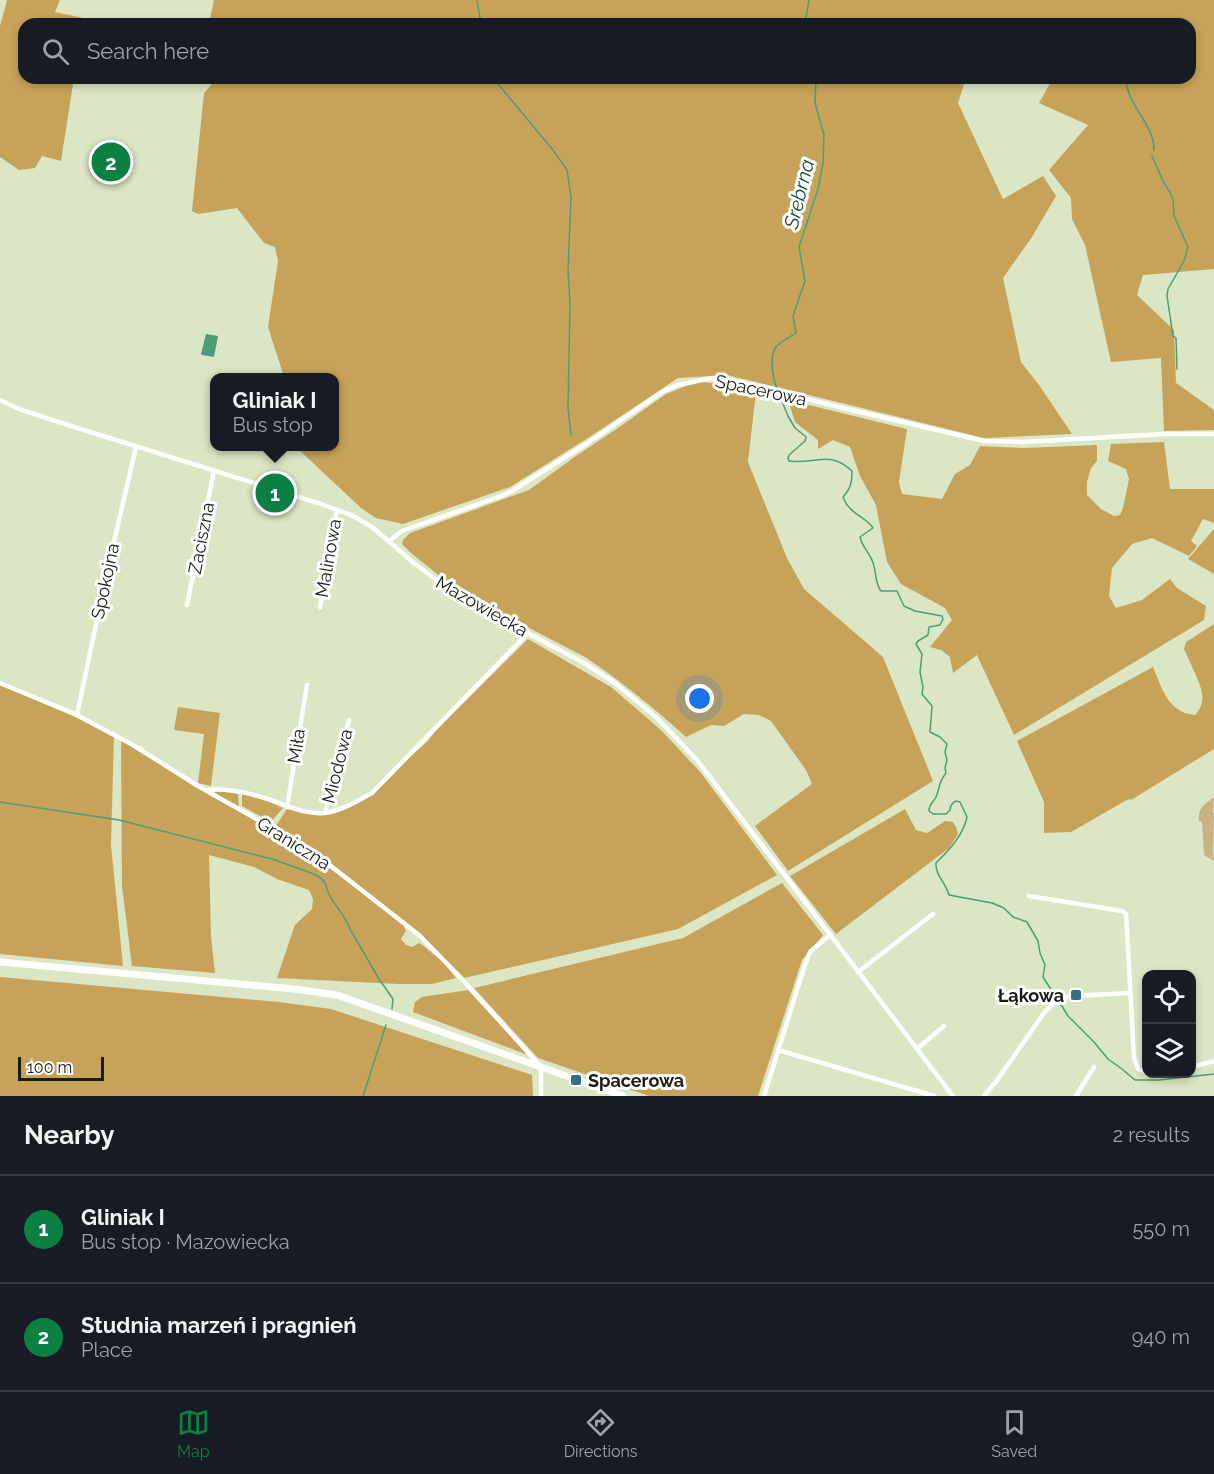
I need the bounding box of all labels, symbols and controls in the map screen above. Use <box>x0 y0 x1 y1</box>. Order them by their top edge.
search box <box>18 18 1196 84</box>
icon: search <box>39 35 72 68</box>
text: Search here <box>87 38 209 64</box>
pin: 2 <box>92 140 130 184</box>
water label: Srebrna <box>779 157 819 232</box>
street label: Spacerowa <box>713 370 809 410</box>
popup <box>210 373 339 451</box>
text: Gliniak I <box>233 387 316 413</box>
text: Bus stop <box>233 413 313 437</box>
pin: 1 <box>256 470 294 516</box>
street label: Zaciszna <box>184 500 218 576</box>
street label: Malinowa <box>311 517 345 599</box>
street label: Spokojna <box>87 541 123 621</box>
street label: Mazowiecka <box>432 571 532 641</box>
your location <box>685 684 714 713</box>
street label: Miodowa <box>318 726 356 806</box>
street label: Miła <box>283 727 309 765</box>
street label: Graniczna <box>253 812 335 874</box>
map controls <box>1142 970 1196 1078</box>
button: locate <box>1142 970 1196 1024</box>
place label: Łąkowa <box>997 985 1064 1006</box>
marker: Łąkowa <box>1069 988 1083 1002</box>
button: layers <box>1142 1024 1196 1078</box>
scale bar <box>18 1054 104 1082</box>
text: 100 m <box>27 1058 72 1077</box>
place label: Spacerowa <box>588 1070 684 1091</box>
marker: Spacerowa <box>569 1073 583 1087</box>
text: Nearby <box>24 1120 114 1150</box>
text: 2 results <box>1113 1123 1190 1147</box>
text: Gliniak I <box>81 1204 165 1230</box>
text: 1 <box>39 1217 48 1241</box>
text: 550 m <box>1132 1217 1190 1241</box>
text: Bus stop · Mazowiecka <box>81 1230 290 1254</box>
text: Studnia marzeń i pragnień <box>81 1312 357 1338</box>
text: 2 <box>38 1325 49 1349</box>
text: 940 m <box>1132 1325 1190 1349</box>
text: Place <box>81 1338 132 1362</box>
tab: Map <box>177 1406 210 1461</box>
tab: Directions <box>564 1406 638 1461</box>
tab: Saved <box>991 1406 1037 1461</box>

